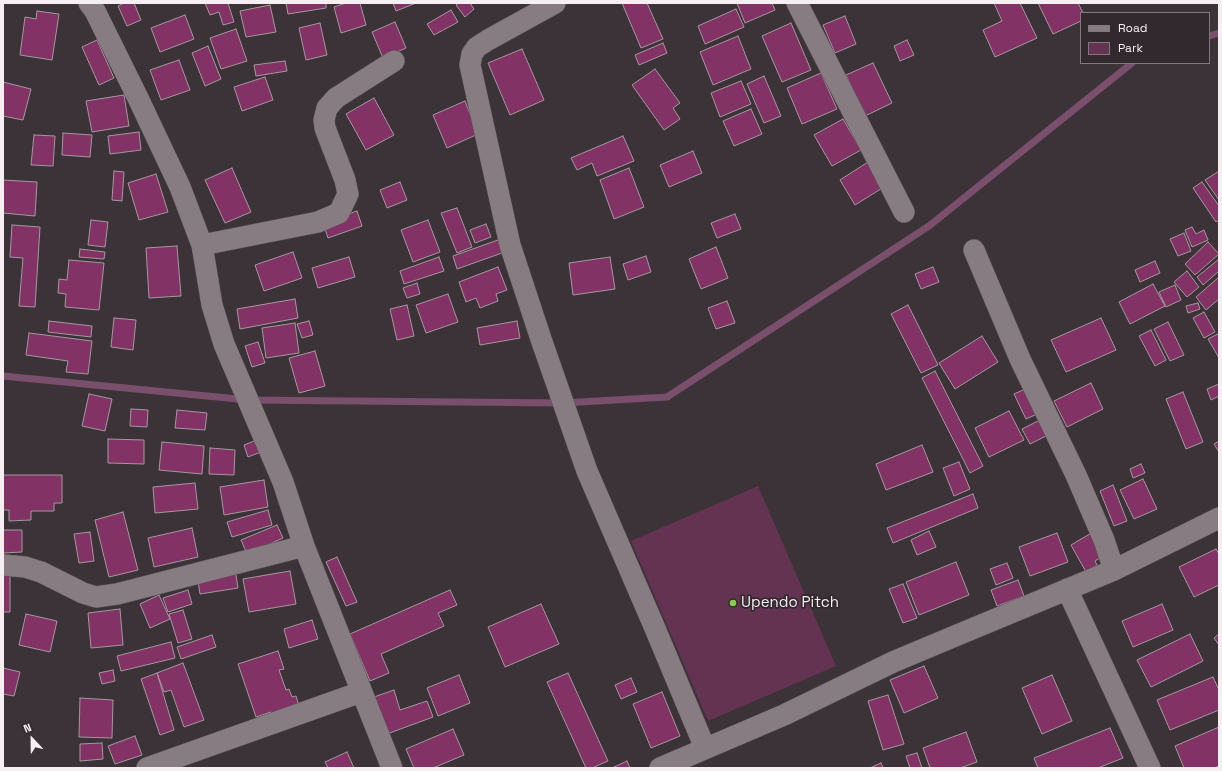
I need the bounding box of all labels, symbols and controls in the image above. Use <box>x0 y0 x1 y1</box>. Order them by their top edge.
legend <box>1080 12 1210 64</box>
text: Road <box>1118 20 1147 36</box>
text: Park <box>1118 40 1143 56</box>
place label: Upendo Pitch <box>741 594 839 612</box>
marker: Upendo Pitch <box>728 598 738 608</box>
north arrow <box>12 719 52 759</box>
text: N <box>21 720 34 736</box>

